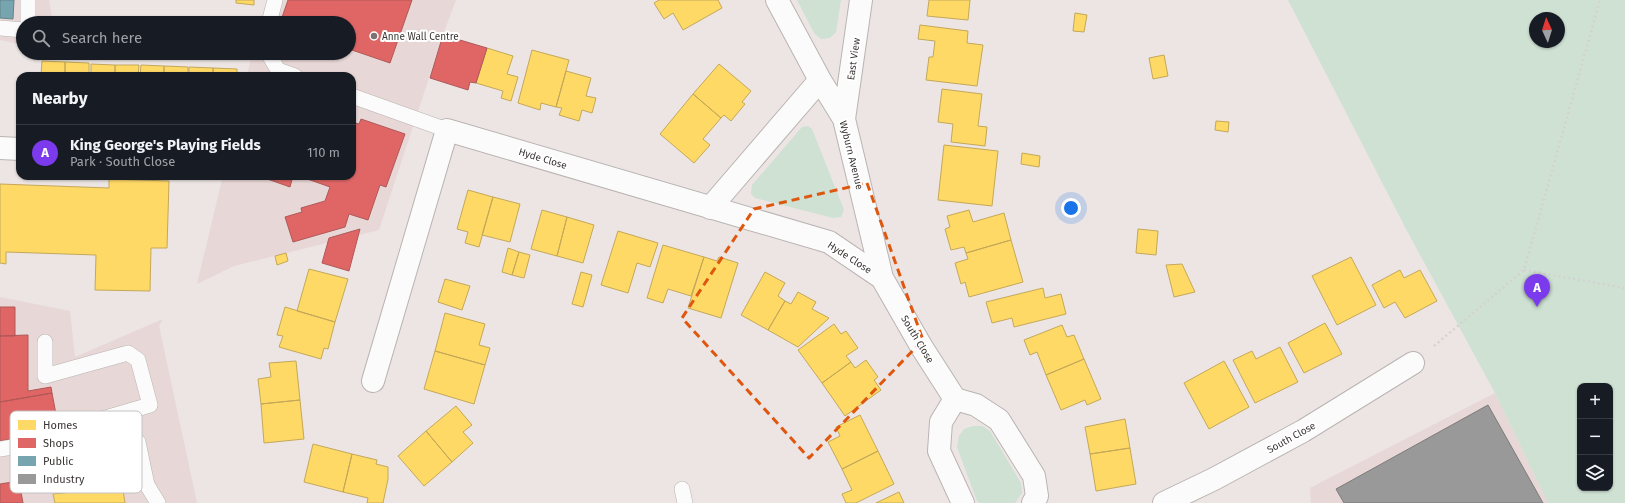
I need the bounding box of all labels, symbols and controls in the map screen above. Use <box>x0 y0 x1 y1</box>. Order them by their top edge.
north arrow <box>1529 12 1565 48</box>
search box <box>16 16 356 60</box>
icon: search <box>30 27 52 49</box>
text: Search here <box>62 29 142 47</box>
marker: Anne Wall Centre <box>369 31 379 41</box>
place label: Anne Wall Centre <box>382 31 459 43</box>
street label: East View <box>845 37 863 81</box>
text: Nearby <box>32 88 87 109</box>
street label: Wyburn Avenue <box>837 120 865 191</box>
text: King George's Playing Fields <box>70 136 261 154</box>
text: A <box>41 145 49 160</box>
text: 110 m <box>307 145 340 160</box>
street label: Hyde Close <box>517 146 568 172</box>
text: Park · South Close <box>70 154 175 169</box>
your location <box>1061 198 1081 218</box>
street label: Hyde Close <box>825 239 874 277</box>
pin: A <box>1524 274 1550 307</box>
street label: South Close <box>898 313 936 366</box>
map controls <box>1577 383 1613 491</box>
button: + <box>1577 383 1613 419</box>
legend <box>10 411 142 493</box>
text: Homes <box>43 419 77 432</box>
button: − <box>1577 419 1613 455</box>
street label: South Close <box>1265 420 1318 456</box>
text: Shops <box>43 437 74 450</box>
text: Public <box>43 455 74 468</box>
button: layers <box>1577 455 1613 491</box>
text: Industry <box>43 473 85 486</box>

